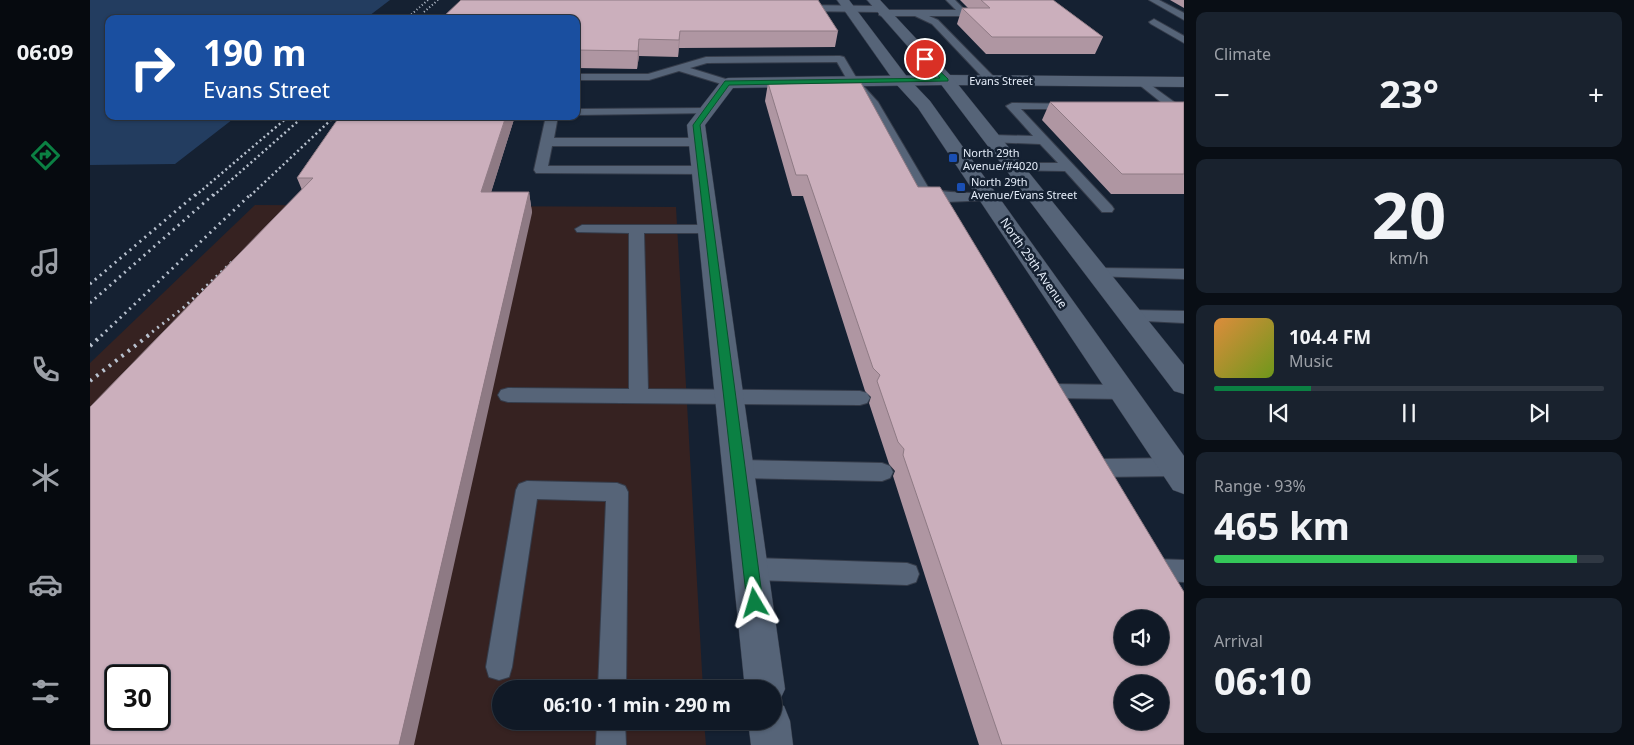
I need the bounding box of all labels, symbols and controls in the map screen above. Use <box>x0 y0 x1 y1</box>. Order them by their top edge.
text: 190 m <box>203 29 306 76</box>
icon: right <box>120 35 185 100</box>
text: 06:09 <box>17 36 73 66</box>
pin <box>904 38 946 80</box>
text: Climate <box>1214 43 1271 65</box>
icon: arrive <box>911 45 939 73</box>
text: 23° <box>1379 67 1439 119</box>
street label: Evans Street <box>969 73 1033 88</box>
text: Evans Street <box>203 74 330 104</box>
text: − <box>1214 75 1230 113</box>
text: + <box>1588 75 1604 113</box>
icon: directions <box>28 138 63 173</box>
place label: North 29th Avenue/#4020 <box>963 145 1038 173</box>
marker: North 29th Avenue/#4020 <box>947 152 959 164</box>
text: 20 <box>1372 170 1446 258</box>
place label: North 29th Avenue/Evans Street <box>971 174 1077 202</box>
marker: North 29th Avenue/Evans Street <box>955 181 967 193</box>
street label: North 29th Avenue <box>996 214 1072 312</box>
icon: music <box>28 245 63 280</box>
text: km/h <box>1389 247 1429 269</box>
text: 104.4 FM <box>1289 324 1371 350</box>
text: Music <box>1289 350 1333 372</box>
icon: phone <box>28 352 63 387</box>
icon: previous <box>1265 399 1293 427</box>
icon: pause <box>1395 399 1423 427</box>
icon: next <box>1525 399 1553 427</box>
icon: climate <box>28 460 63 495</box>
text: Range · 93% <box>1214 475 1306 497</box>
text: 465 km <box>1214 499 1350 551</box>
icon: car <box>28 567 63 602</box>
position arrow <box>728 576 780 628</box>
map controls <box>1114 610 1169 730</box>
button: sound <box>1114 610 1169 665</box>
text: Arrival <box>1214 630 1263 652</box>
text: 06:10 <box>1214 654 1312 706</box>
speed limit sign: 30 <box>105 665 170 730</box>
icon: filters <box>28 674 63 709</box>
button: layers <box>1114 675 1169 730</box>
text: 06:10 · 1 min · 290 m <box>543 692 731 718</box>

